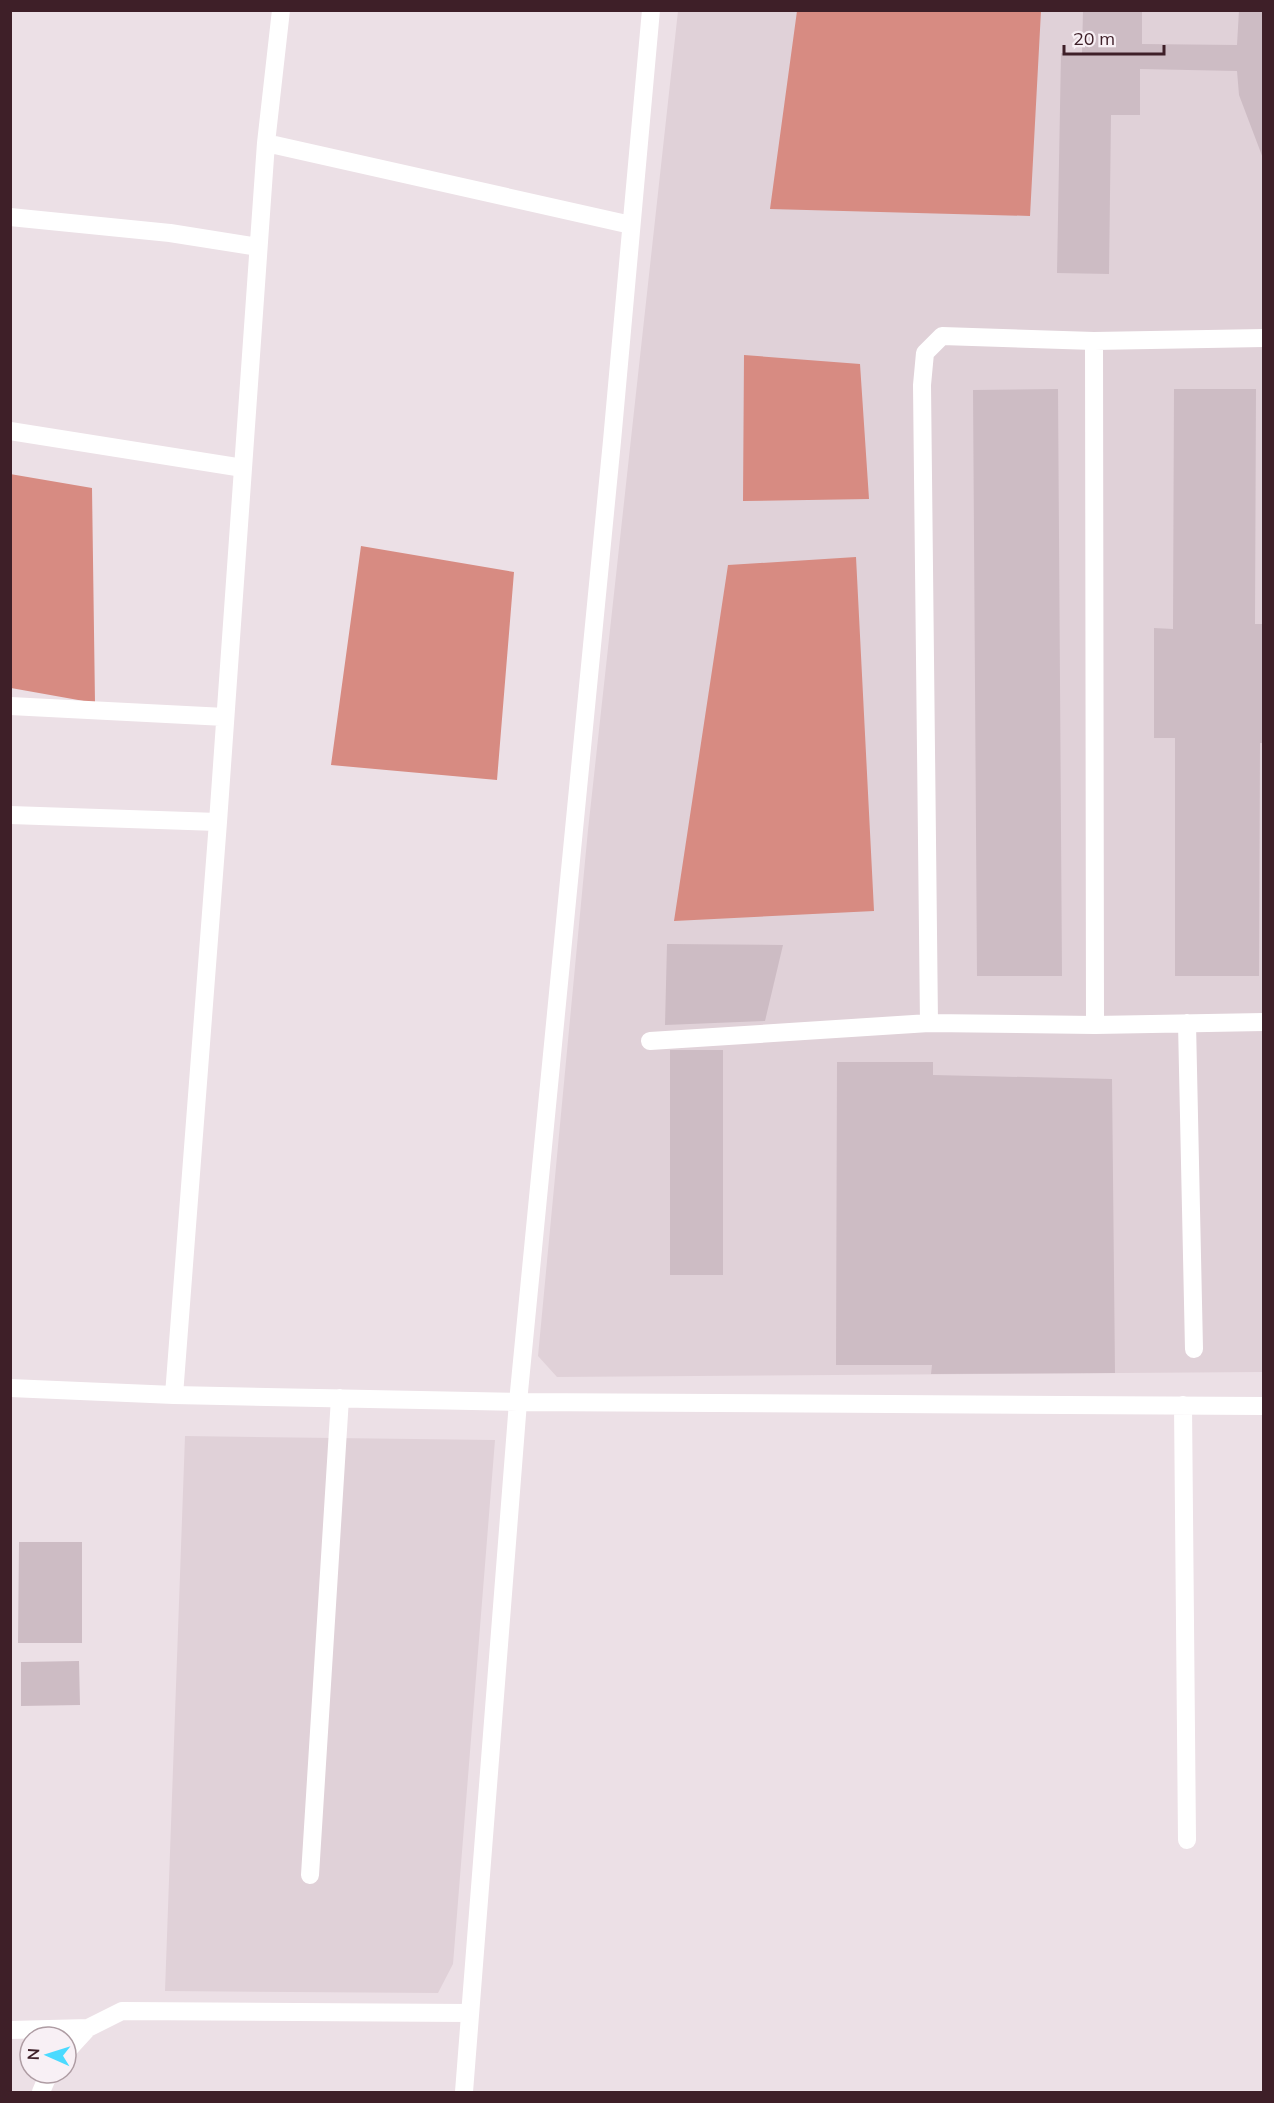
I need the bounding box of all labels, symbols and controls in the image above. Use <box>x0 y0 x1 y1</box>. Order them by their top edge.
scale bar <box>1064 18 1164 56</box>
text: 20 m <box>1073 27 1115 50</box>
north arrow <box>18 2025 78 2085</box>
text: N <box>23 2048 43 2061</box>

